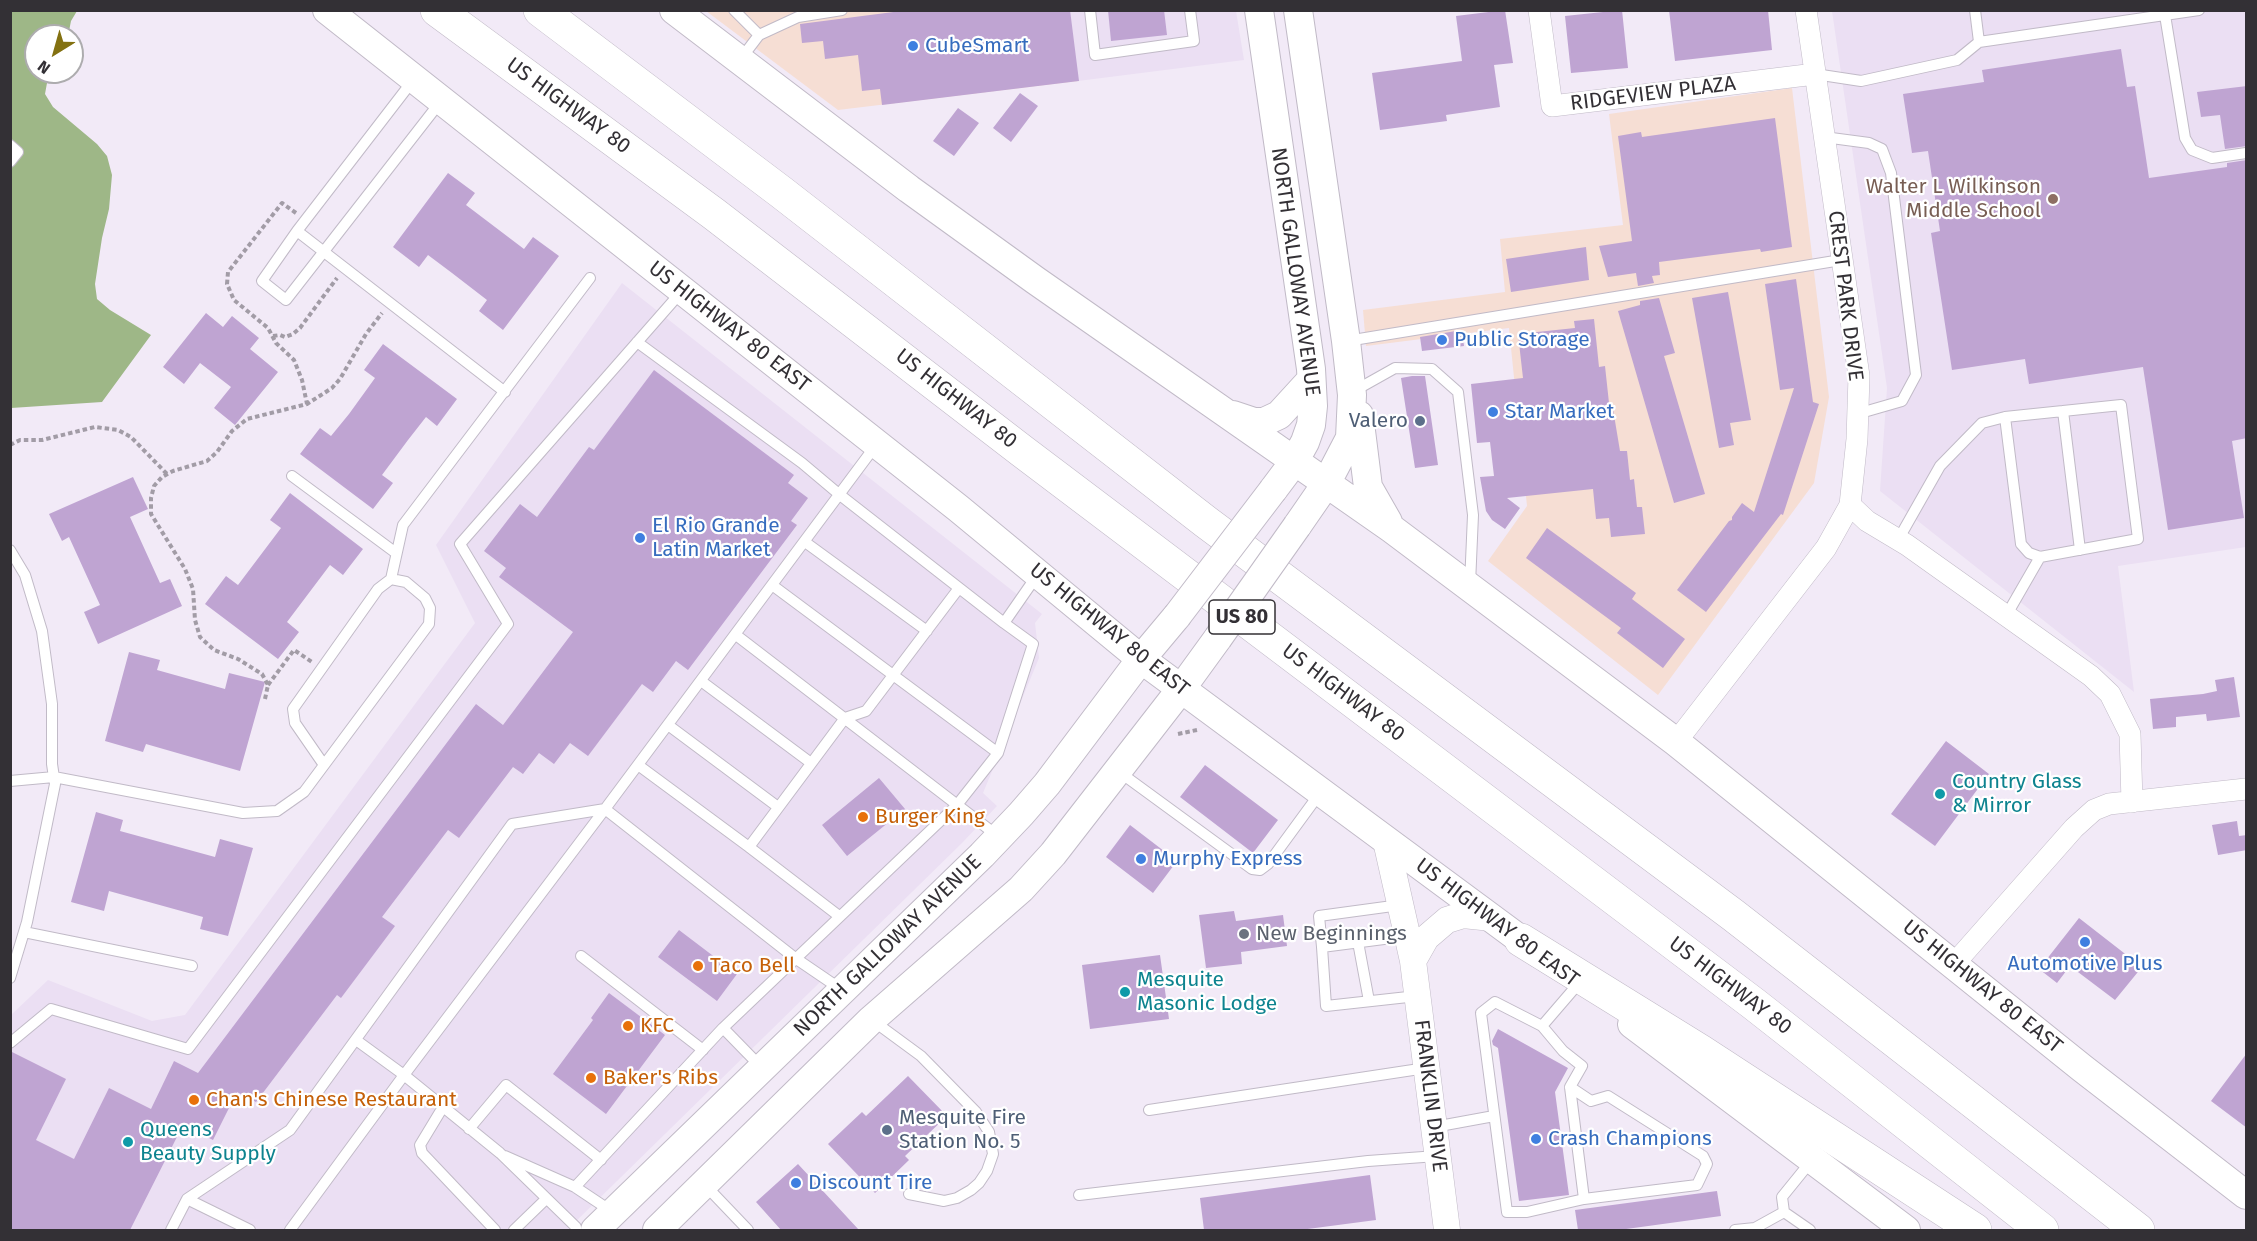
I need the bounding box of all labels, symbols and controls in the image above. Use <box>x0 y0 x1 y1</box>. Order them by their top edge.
north arrow <box>24 24 84 84</box>
place label: CubeSmart <box>925 33 1029 59</box>
marker: CubeSmart <box>906 39 920 53</box>
street label: US HIGHWAY 80 <box>501 52 635 160</box>
text: N <box>34 56 54 78</box>
street label: RIDGEVIEW PLAZA <box>1569 71 1737 117</box>
street label: NORTH GALLOWAY AVENUE <box>1265 146 1325 398</box>
place label: Walter L Wilkinson Middle School <box>1866 174 2041 224</box>
marker: Walter L Wilkinson Middle School <box>2046 192 2060 206</box>
street label: CREST PARK DRIVE <box>1822 209 1868 383</box>
street label: US HIGHWAY 80 EAST <box>643 256 815 398</box>
place label: Public Storage <box>1454 327 1590 353</box>
marker: Public Storage <box>1435 333 1449 347</box>
street label: US HIGHWAY 80 <box>890 344 1022 454</box>
place label: Star Market <box>1505 399 1614 425</box>
marker: Star Market <box>1486 405 1500 419</box>
place label: Valero <box>1349 408 1408 434</box>
marker: Valero <box>1413 414 1427 428</box>
place label: El Rio Grande Latin Market <box>652 513 780 563</box>
marker: El Rio Grande Latin Market <box>633 531 647 545</box>
street label: US HIGHWAY 80 EAST <box>1024 558 1194 702</box>
road number: US 80 <box>1209 600 1275 634</box>
street label: US HIGHWAY 80 <box>1277 639 1409 747</box>
place label: Country Glass & Mirror <box>1952 769 2082 819</box>
marker: Country Glass & Mirror <box>1933 787 1947 801</box>
place label: Burger King <box>875 804 985 830</box>
marker: Burger King <box>856 810 870 824</box>
place label: Murphy Express <box>1153 846 1302 872</box>
street label: NORTH GALLOWAY AVENUE <box>789 850 987 1042</box>
marker: Murphy Express <box>1134 852 1148 866</box>
street label: US HIGHWAY 80 EAST <box>1410 853 1584 993</box>
street label: US HIGHWAY 80 EAST <box>1897 915 2067 1059</box>
place label: New Beginnings <box>1256 921 1407 947</box>
marker: New Beginnings <box>1237 927 1251 941</box>
street label: US HIGHWAY 80 <box>1664 932 1796 1040</box>
marker: Automotive Plus <box>2078 935 2092 949</box>
place label: Automotive Plus <box>2008 951 2162 977</box>
place label: Taco Bell <box>710 953 795 979</box>
marker: Taco Bell <box>691 959 705 973</box>
place label: Mesquite Masonic Lodge <box>1137 967 1277 1017</box>
marker: Mesquite Masonic Lodge <box>1118 985 1132 999</box>
place label: KFC <box>640 1013 674 1039</box>
street label: FRANKLIN DRIVE <box>1408 1018 1452 1174</box>
marker: KFC <box>621 1019 635 1033</box>
place label: Baker's Ribs <box>603 1065 718 1091</box>
marker: Baker's Ribs <box>584 1071 598 1085</box>
place label: Chan's Chinese Restaurant <box>206 1087 457 1113</box>
marker: Chan's Chinese Restaurant <box>187 1093 201 1107</box>
place label: Mesquite Fire Station No. 5 <box>899 1105 1026 1155</box>
place label: Queens Beauty Supply <box>140 1117 276 1167</box>
marker: Mesquite Fire Station No. 5 <box>880 1123 894 1137</box>
place label: Crash Champions <box>1548 1126 1712 1152</box>
marker: Crash Champions <box>1529 1132 1543 1146</box>
marker: Queens Beauty Supply <box>121 1135 135 1149</box>
place label: Discount Tire <box>808 1170 933 1196</box>
marker: Discount Tire <box>789 1176 803 1190</box>

